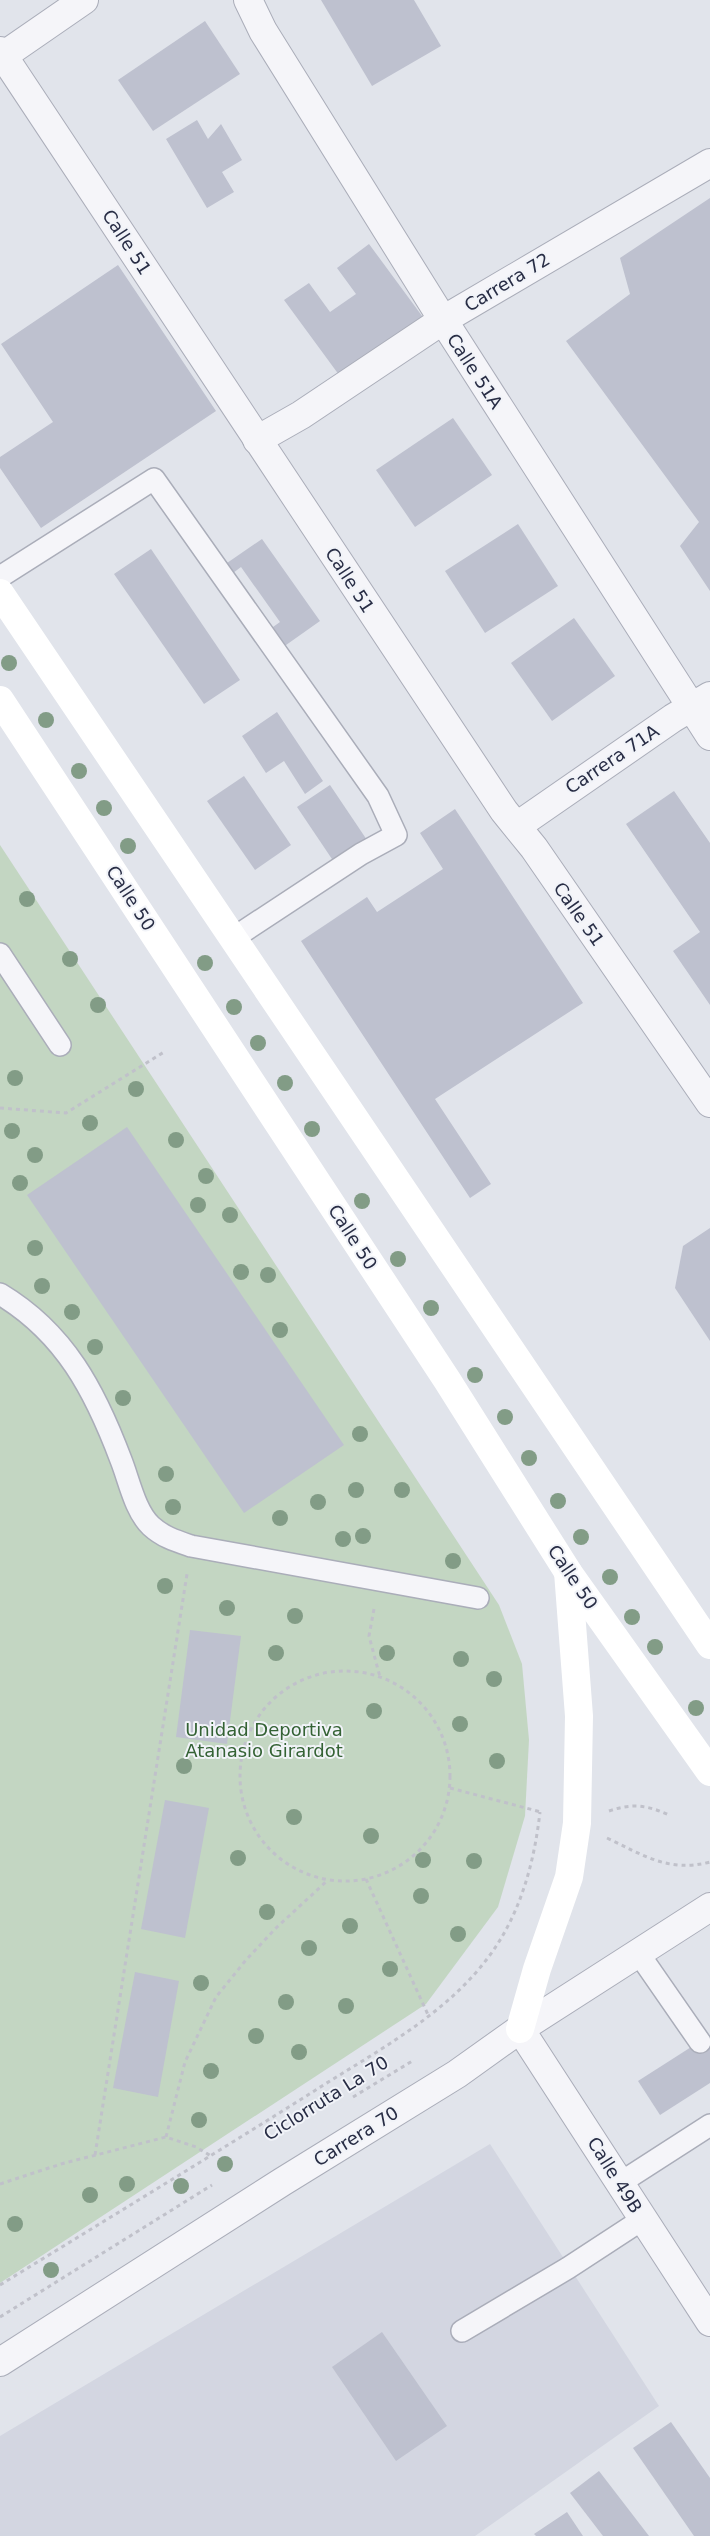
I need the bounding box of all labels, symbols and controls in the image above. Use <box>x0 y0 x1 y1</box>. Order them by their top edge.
street label: Calle 51 <box>98 206 156 278</box>
street label: Carrera 72 <box>461 248 553 316</box>
street label: Calle 51A <box>443 329 507 413</box>
street label: Calle 51 <box>321 544 379 616</box>
street label: Carrera 71A <box>561 720 663 798</box>
street label: Calle 50 <box>102 862 160 934</box>
street label: Calle 51 <box>549 878 609 950</box>
street label: Calle 50 <box>324 1201 382 1273</box>
street label: Calle 50 <box>544 1541 602 1613</box>
park label: Unidad Deportiva Atanasio Girardot <box>185 1719 343 1761</box>
street label: Ciclorruta La 70 <box>260 2051 392 2145</box>
street label: Carrera 70 <box>310 2102 402 2170</box>
street label: Calle 49B <box>583 2133 647 2217</box>

